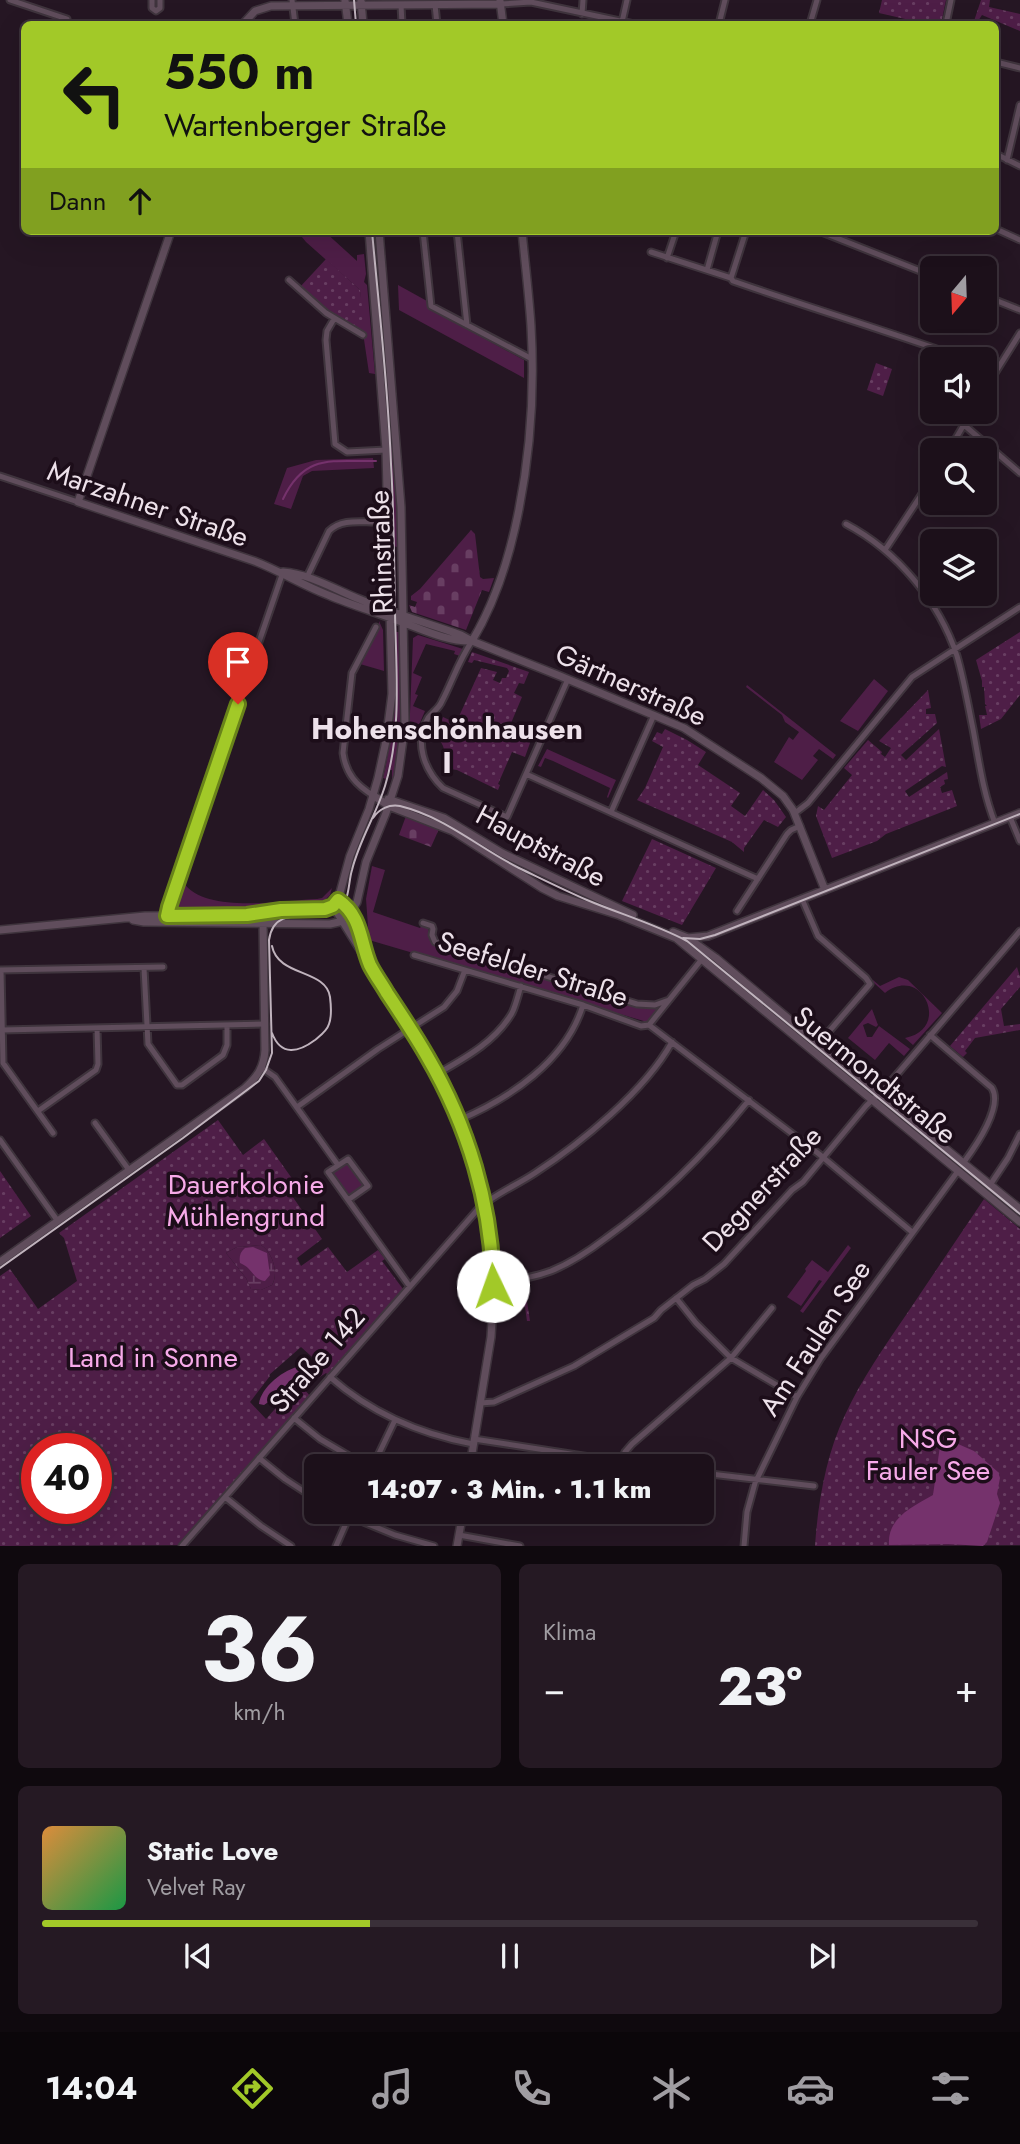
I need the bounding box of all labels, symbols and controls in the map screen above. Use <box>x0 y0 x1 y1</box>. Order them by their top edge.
text: 550 m <box>164 37 315 107</box>
icon: left <box>49 49 140 140</box>
text: Wartenberger Straße <box>164 102 446 148</box>
text: Dann <box>49 182 107 220</box>
icon: ahead <box>121 182 159 220</box>
north arrow <box>920 256 998 332</box>
map controls <box>920 256 997 606</box>
button: sound <box>920 347 997 424</box>
button: search <box>920 438 997 515</box>
street label: Marzahner Straße <box>42 450 254 558</box>
street label: Rhinstraße <box>358 489 404 615</box>
button: layers <box>920 529 997 606</box>
pin <box>208 632 268 704</box>
street label: Gärtnerstraße <box>549 633 713 737</box>
icon: arrive <box>219 643 257 681</box>
district label: Hohenschönhausen I <box>311 707 583 784</box>
street label: Hauptstraße <box>469 795 613 897</box>
street label: Seefelder Straße <box>433 921 633 1017</box>
street label: Suermondtstraße <box>784 996 966 1154</box>
street label: Degnerstraße <box>693 1117 831 1261</box>
park label: Dauerkolonie Mühlengrund <box>167 1164 325 1237</box>
position arrow <box>456 1249 530 1323</box>
street label: Am Faulen See <box>749 1252 881 1424</box>
street label: Straße 142 <box>259 1298 375 1422</box>
park label: Land in Sonne <box>68 1337 238 1378</box>
park label: NSG Fauler See <box>866 1418 990 1491</box>
speed limit sign: 40 <box>21 1433 112 1524</box>
text: 14:07 · 3 Min. · 1.1 km <box>367 1470 651 1508</box>
text: 36 <box>201 1584 318 1715</box>
text: Klima <box>543 1615 596 1649</box>
text: 23° <box>718 1649 802 1725</box>
text: − <box>543 1661 565 1716</box>
text: + <box>955 1661 978 1716</box>
text: km/h <box>234 1695 285 1729</box>
text: Static Love <box>147 1832 279 1870</box>
text: Velvet Ray <box>147 1870 245 1904</box>
icon: previous <box>179 1937 217 1975</box>
icon: pause <box>491 1937 529 1975</box>
icon: next <box>803 1937 841 1975</box>
icon: directions <box>228 2064 277 2113</box>
icon: music <box>368 2064 417 2113</box>
icon: phone <box>507 2064 556 2113</box>
icon: climate <box>647 2064 696 2113</box>
icon: car <box>786 2064 835 2113</box>
icon: filters <box>926 2064 975 2113</box>
text: 14:04 <box>45 2065 138 2111</box>

